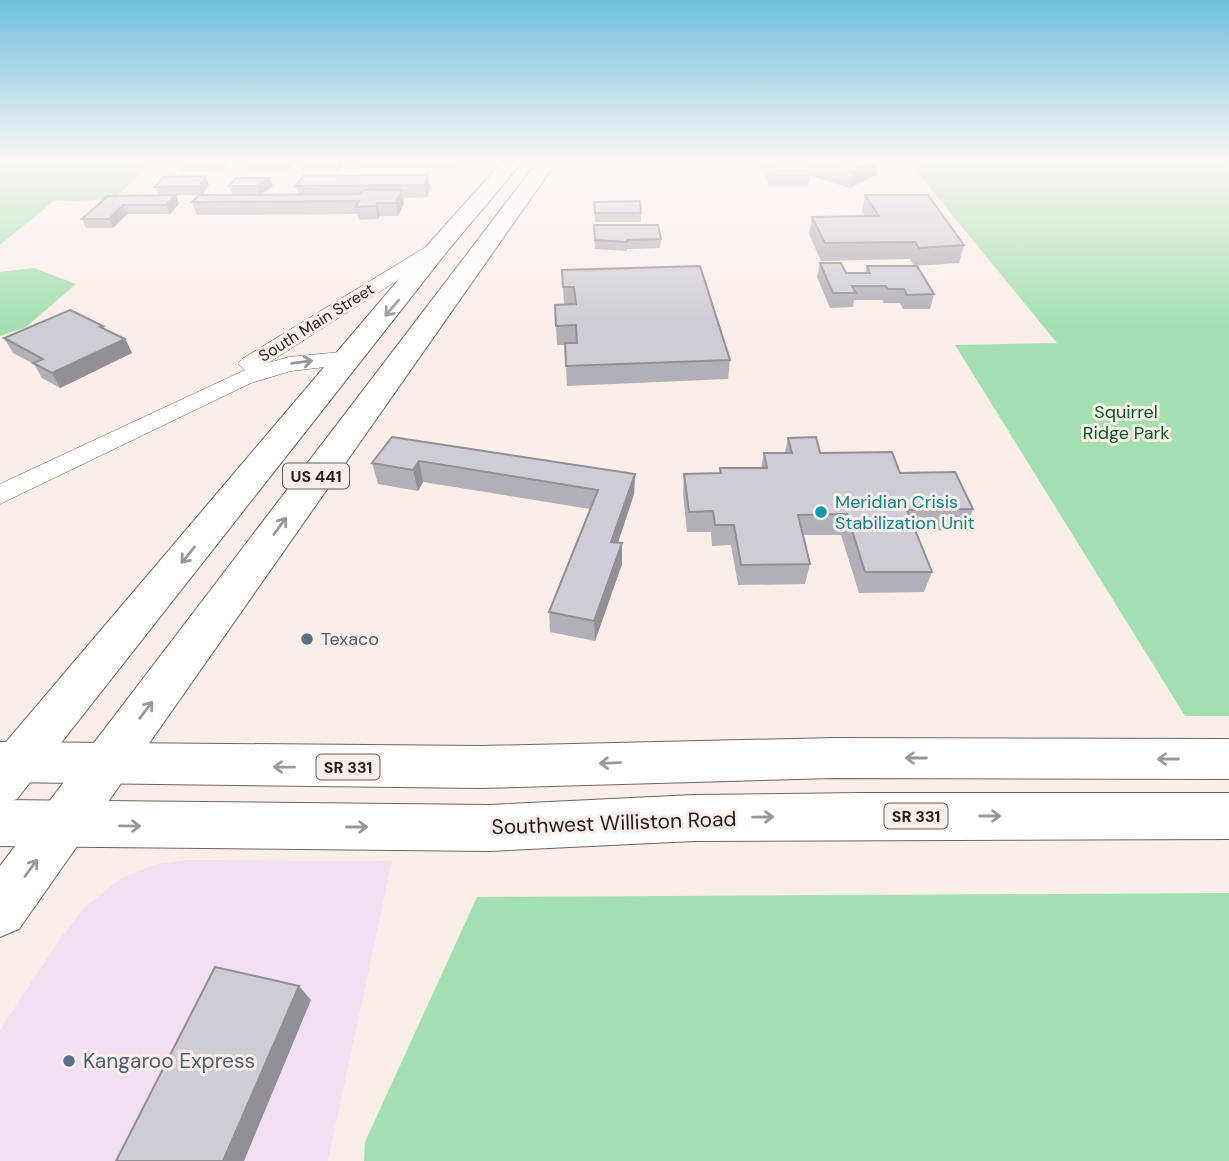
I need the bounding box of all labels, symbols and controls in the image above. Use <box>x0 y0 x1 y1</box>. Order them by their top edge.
street label: South Main Street <box>255 278 378 366</box>
one-way arrow <box>384 298 400 316</box>
one-way arrow <box>290 356 313 369</box>
park label: Squirrel Ridge Park <box>1083 400 1169 445</box>
road number: US 441 <box>283 463 349 489</box>
place label: Meridian Crisis Stabilization Unit <box>835 490 975 535</box>
marker: Meridian Crisis Stabilization Unit <box>813 504 829 520</box>
one-way arrow <box>272 516 287 535</box>
one-way arrow <box>180 546 196 564</box>
place label: Texaco <box>321 627 379 651</box>
marker: Texaco <box>299 631 315 647</box>
one-way arrow <box>138 700 153 719</box>
one-way arrow <box>905 751 928 765</box>
one-way arrow <box>1157 752 1180 766</box>
road number: SR 331 <box>316 754 380 780</box>
one-way arrow <box>598 757 621 770</box>
one-way arrow <box>273 760 296 773</box>
road number: SR 331 <box>884 804 948 828</box>
street label: Southwest Williston Road <box>491 805 737 841</box>
one-way arrow <box>978 809 1001 823</box>
one-way arrow <box>751 811 774 824</box>
one-way arrow <box>118 819 141 833</box>
one-way arrow <box>345 820 368 834</box>
one-way arrow <box>23 859 38 878</box>
place label: Kangaroo Express <box>83 1047 255 1075</box>
marker: Kangaroo Express <box>61 1053 77 1069</box>

